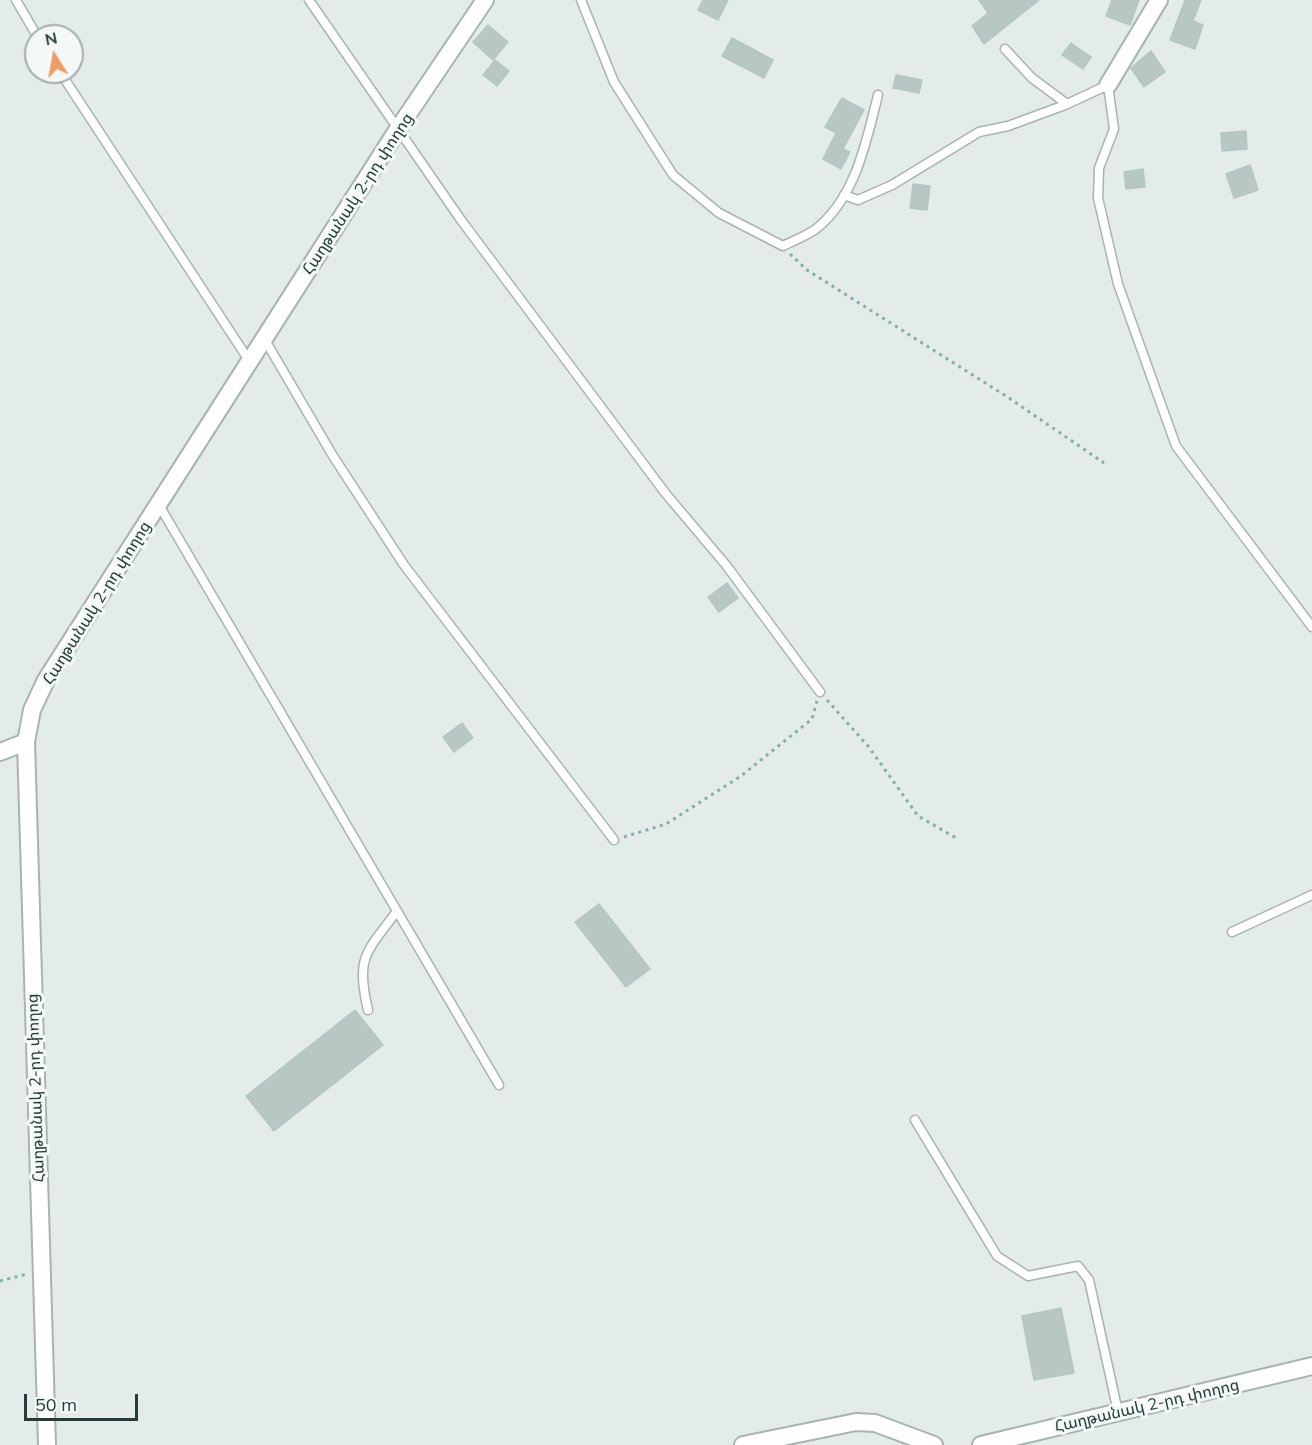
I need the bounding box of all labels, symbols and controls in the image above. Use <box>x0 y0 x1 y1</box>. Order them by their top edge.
north arrow <box>24 24 84 84</box>
text: N <box>43 27 59 49</box>
street label: Հաղթանակ 2-րդ փողոց <box>299 110 417 278</box>
street label: Հաղթանակ 2-րդ փողոց <box>39 518 155 688</box>
street label: Հաղթանակ 2-րդ փողոց <box>23 993 49 1183</box>
street label: Հաղթանակ 2-րդ փողոց <box>1053 1375 1241 1437</box>
scale bar <box>27 1382 141 1420</box>
text: 50 m <box>35 1393 77 1416</box>

